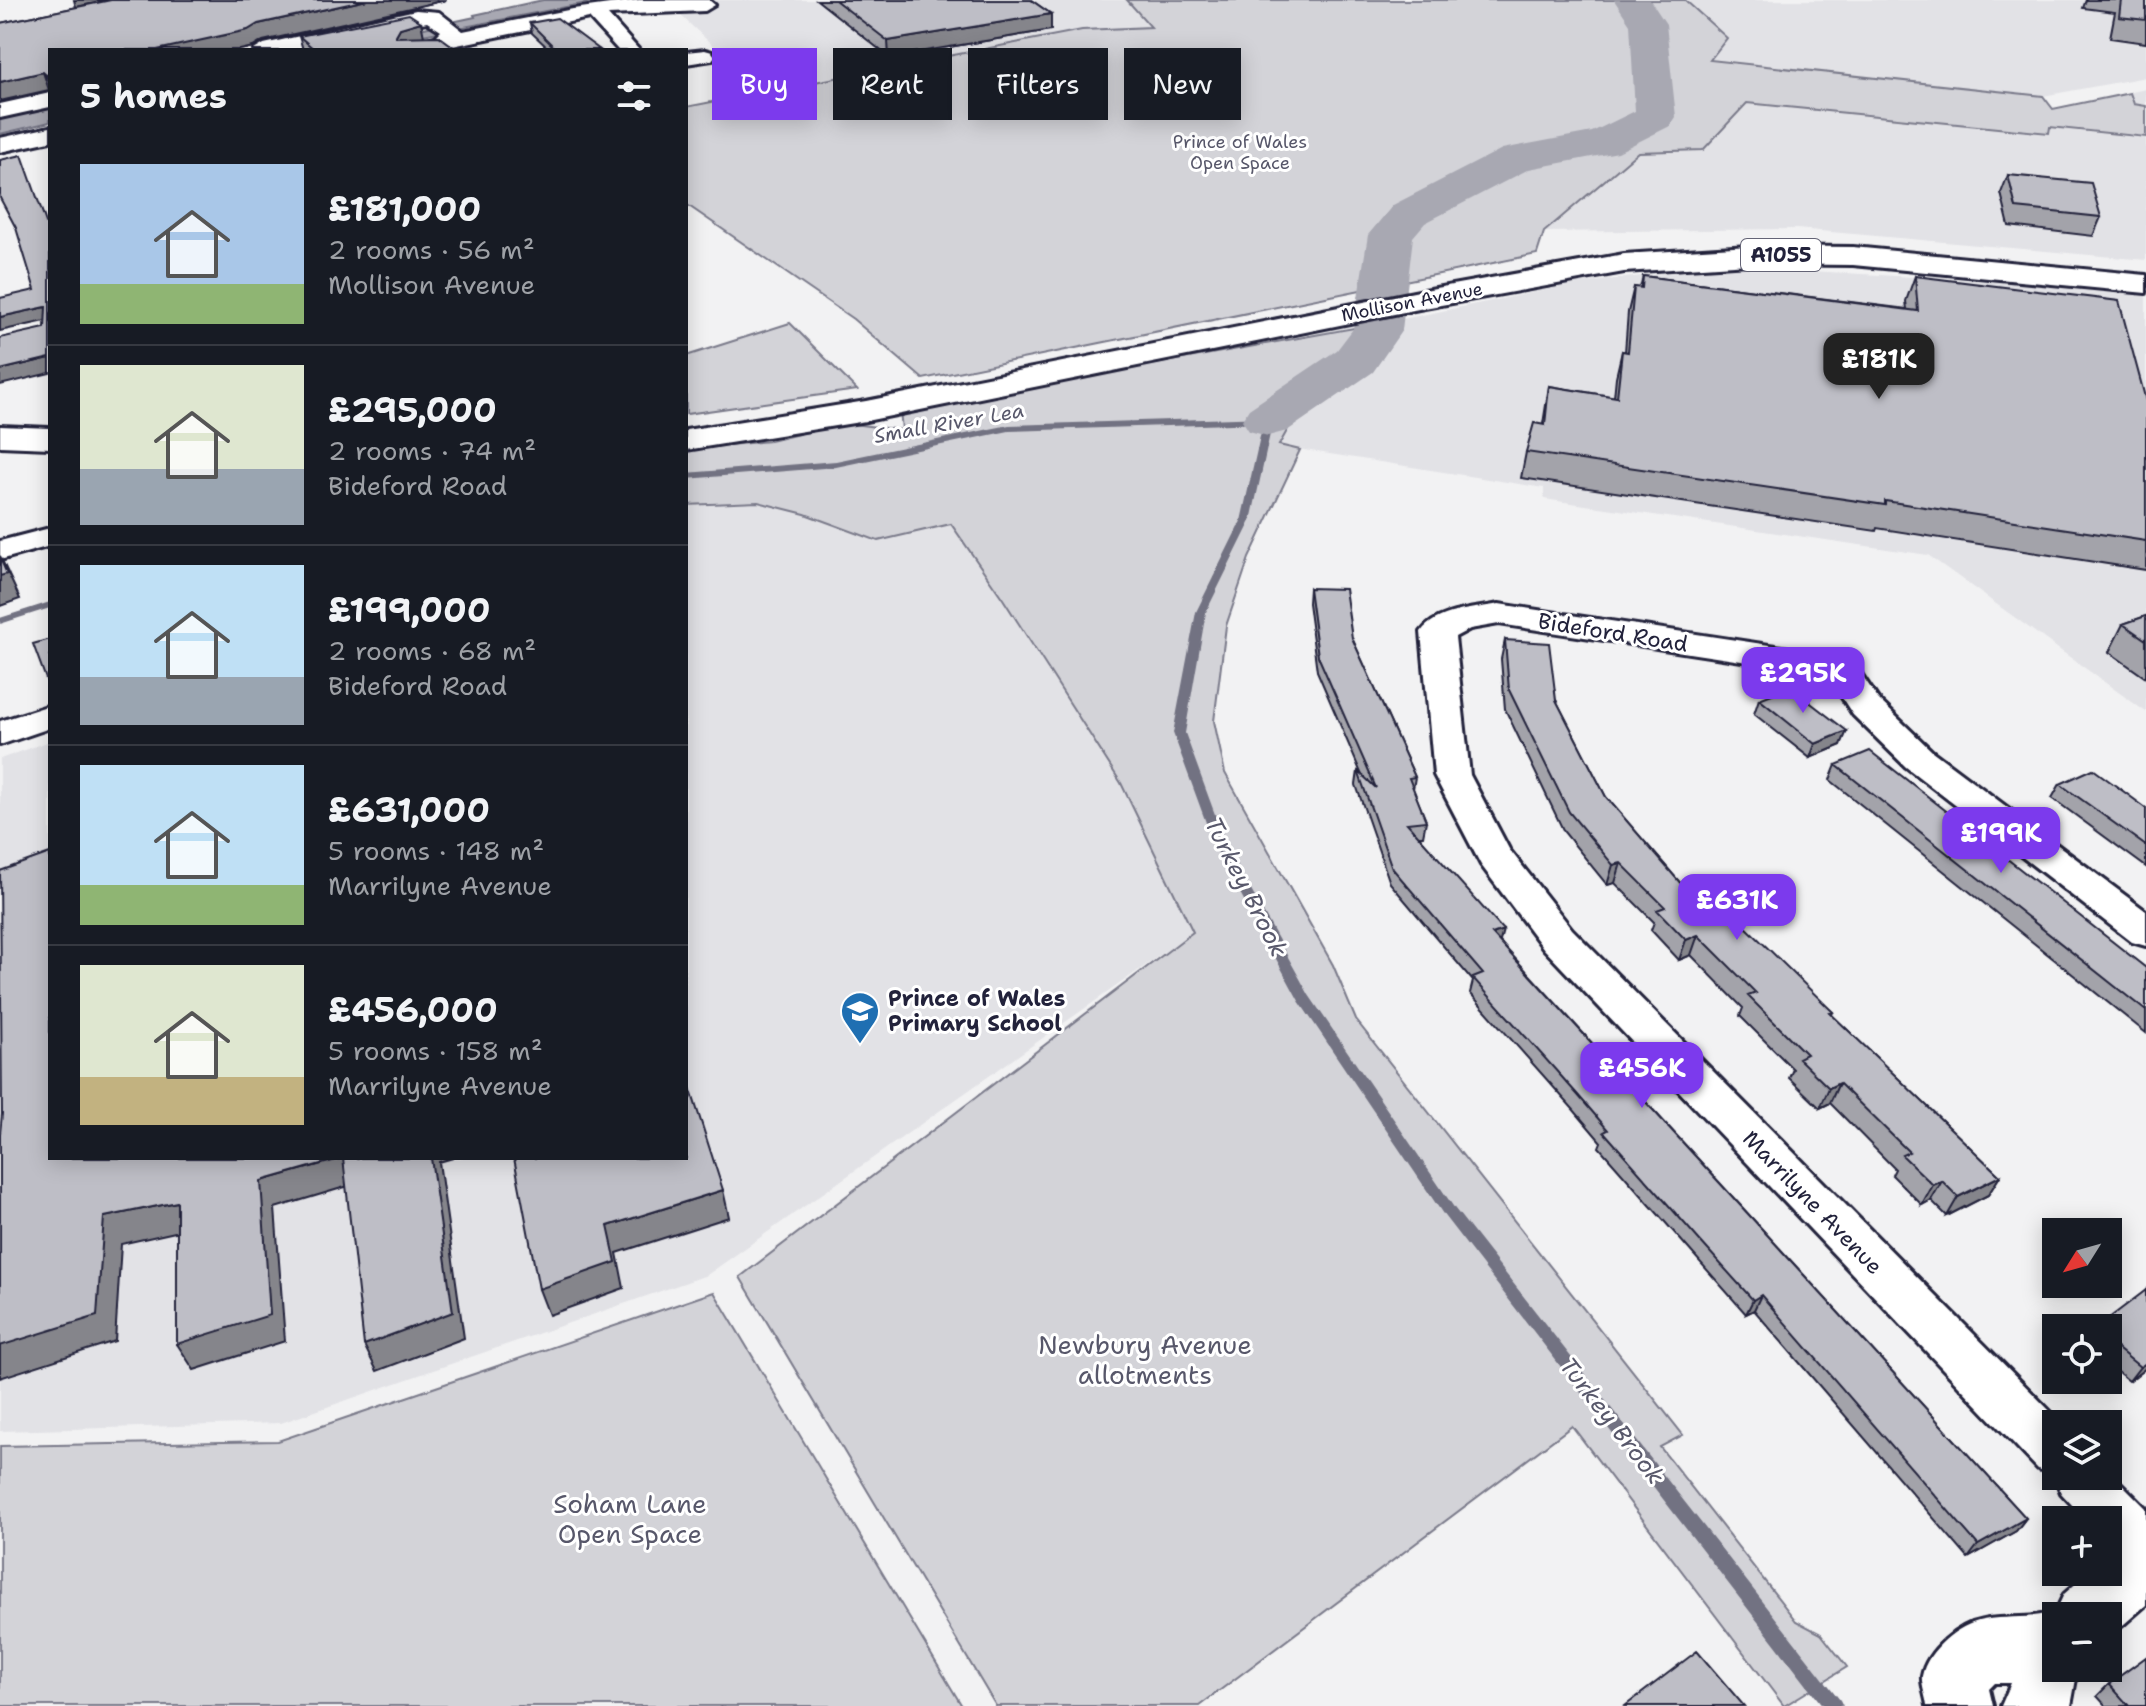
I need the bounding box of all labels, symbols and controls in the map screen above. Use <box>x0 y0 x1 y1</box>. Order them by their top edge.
chip: Buy <box>712 48 817 120</box>
chip: Rent <box>833 48 952 120</box>
chip: Filters <box>968 48 1108 120</box>
chip: New <box>1124 48 1241 120</box>
text: 5 homes <box>80 73 227 119</box>
icon: filters <box>612 74 656 118</box>
park label: Prince of Wales Open Space <box>1173 130 1307 175</box>
text: £181,000 <box>328 186 481 232</box>
icon: home <box>144 196 240 292</box>
text: 2 rooms · 56 m² <box>328 232 535 267</box>
road number: A1055 <box>1741 239 1821 271</box>
text: Mollison Avenue <box>328 267 535 302</box>
street label: Mollison Avenue <box>1339 277 1485 327</box>
pin: £181K <box>1823 333 1935 401</box>
text: £181K <box>1841 341 1917 376</box>
text: £295,000 <box>328 387 497 433</box>
icon: home <box>144 397 240 493</box>
water label: Small River Lea <box>872 397 1026 449</box>
text: 2 rooms · 74 m² <box>328 433 536 468</box>
text: Bideford Road <box>328 468 507 503</box>
text: £199,000 <box>328 587 490 633</box>
icon: home <box>144 597 240 693</box>
street label: Bideford Road <box>1536 606 1690 659</box>
text: 2 rooms · 68 m² <box>328 633 536 668</box>
pin: £295K <box>1747 647 1859 715</box>
text: £295K <box>1760 655 1846 690</box>
text: Bideford Road <box>328 668 507 703</box>
text: £631,000 <box>328 787 490 833</box>
icon: home <box>144 797 240 893</box>
pin: £199K <box>1945 807 2057 875</box>
water label: Turkey Brook <box>1197 812 1295 963</box>
text: £199K <box>1960 815 2042 850</box>
text: 5 rooms · 148 m² <box>328 833 544 868</box>
text: Marrilyne Avenue <box>328 868 552 903</box>
pin: £631K <box>1681 874 1793 942</box>
text: £631K <box>1696 882 1778 917</box>
place label: Prince of Wales Primary School <box>888 984 1065 1038</box>
text: £456,000 <box>328 987 498 1033</box>
school or university icon: Prince of Wales Primary School <box>839 990 881 1045</box>
icon: home <box>144 997 240 1093</box>
text: 5 rooms · 158 m² <box>328 1033 543 1068</box>
pin: £456K <box>1586 1042 1698 1110</box>
text: £456K <box>1598 1050 1686 1085</box>
text: Marrilyne Avenue <box>328 1068 552 1103</box>
street label: Marrilyne Avenue <box>1736 1124 1889 1281</box>
north arrow <box>2042 1218 2122 1298</box>
map controls <box>2042 1218 2122 1682</box>
button: locate <box>2042 1314 2122 1394</box>
park label: Newbury Avenue allotments <box>1038 1327 1252 1392</box>
water label: Turkey Brook <box>1552 1351 1672 1491</box>
button: layers <box>2042 1410 2122 1490</box>
park label: Soham Lane Open Space <box>553 1486 707 1551</box>
button: + <box>2042 1506 2122 1586</box>
button: − <box>2042 1602 2122 1682</box>

